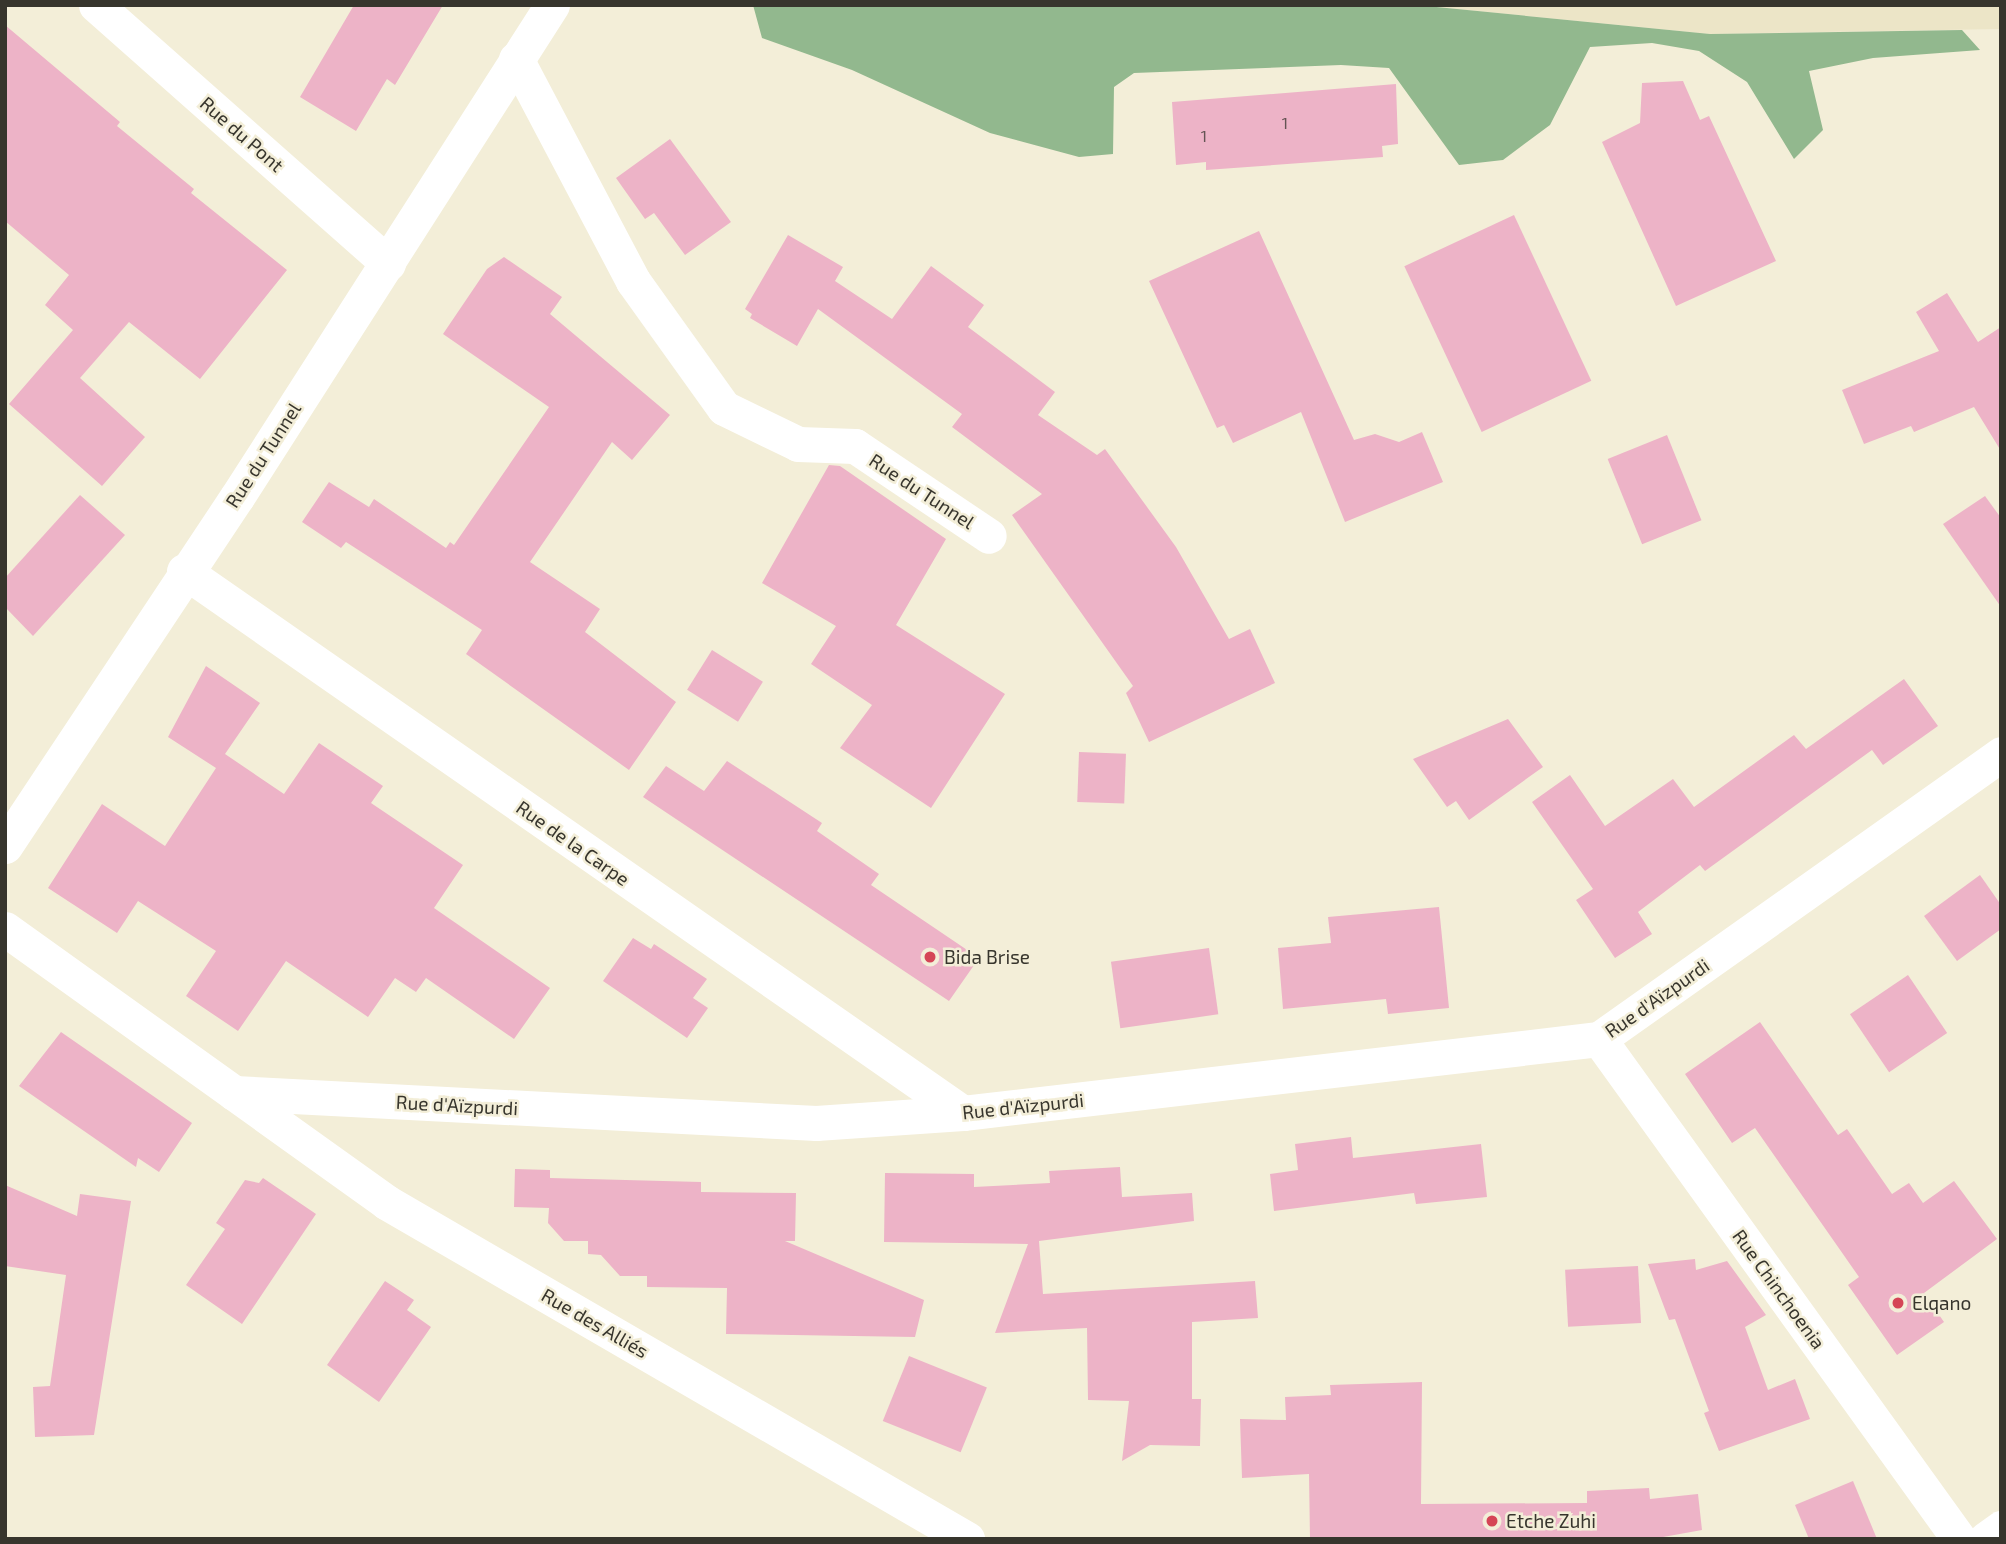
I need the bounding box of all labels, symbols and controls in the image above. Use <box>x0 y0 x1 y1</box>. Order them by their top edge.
street label: Rue du Pont <box>196 92 288 176</box>
house number: 1 <box>1282 113 1288 133</box>
house number: 1 <box>1201 126 1207 146</box>
street label: Rue du Tunnel <box>220 398 306 512</box>
street label: Rue du Tunnel <box>865 448 979 534</box>
street label: Rue de la Carpe <box>512 796 634 890</box>
place label: Bida Brise <box>944 946 1030 968</box>
marker: Bida Brise <box>922 949 938 965</box>
street label: Rue d'Aïzpurdi <box>1600 954 1714 1042</box>
street label: Rue d'Aïzpurdi <box>961 1088 1085 1124</box>
street label: Rue d'Aïzpurdi <box>395 1090 519 1120</box>
street label: Rue Chinchoenia <box>1728 1225 1830 1353</box>
street label: Rue des Alliés <box>537 1283 653 1363</box>
place label: Elqano <box>1912 1292 1971 1314</box>
marker: Elqano <box>1890 1295 1906 1311</box>
place label: Etche Zuhi <box>1506 1510 1596 1532</box>
marker: Etche Zuhi <box>1484 1513 1500 1529</box>

